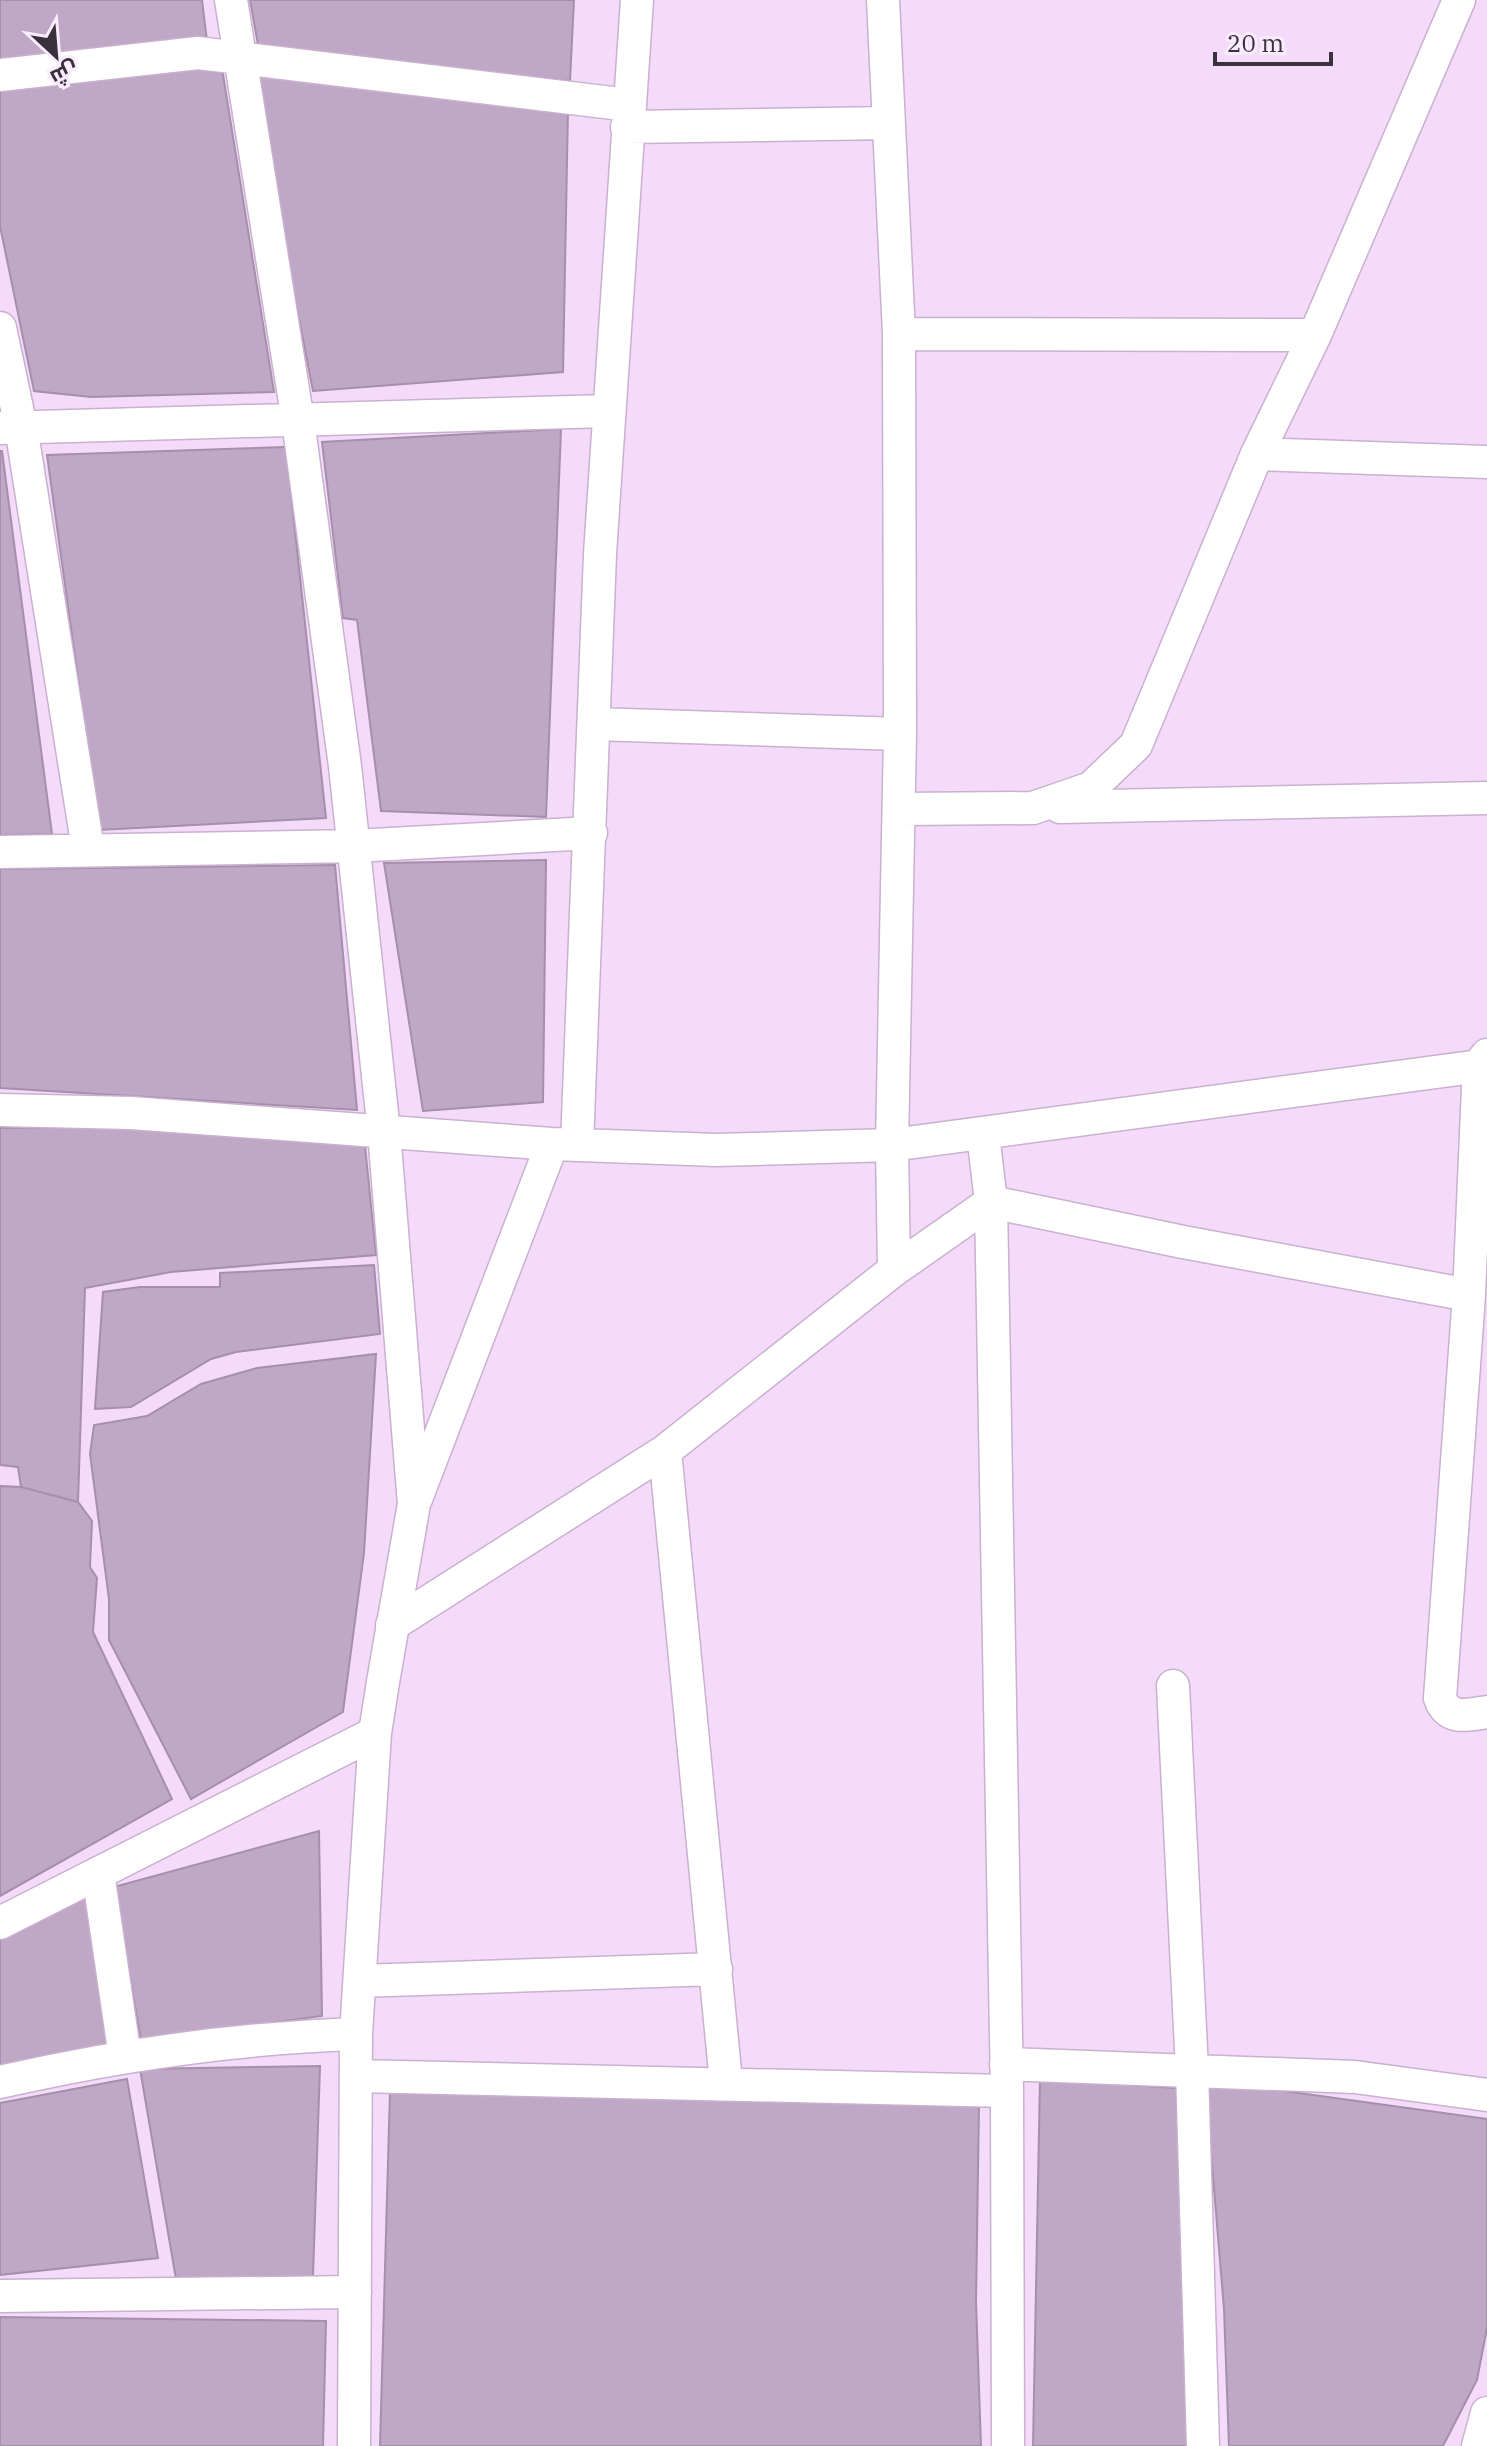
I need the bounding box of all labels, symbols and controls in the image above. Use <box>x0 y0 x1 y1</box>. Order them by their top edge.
north arrow <box>16 16 96 96</box>
scale bar <box>1215 16 1331 66</box>
text: 20 m <box>1227 27 1284 59</box>
text: ش <box>46 55 84 94</box>

